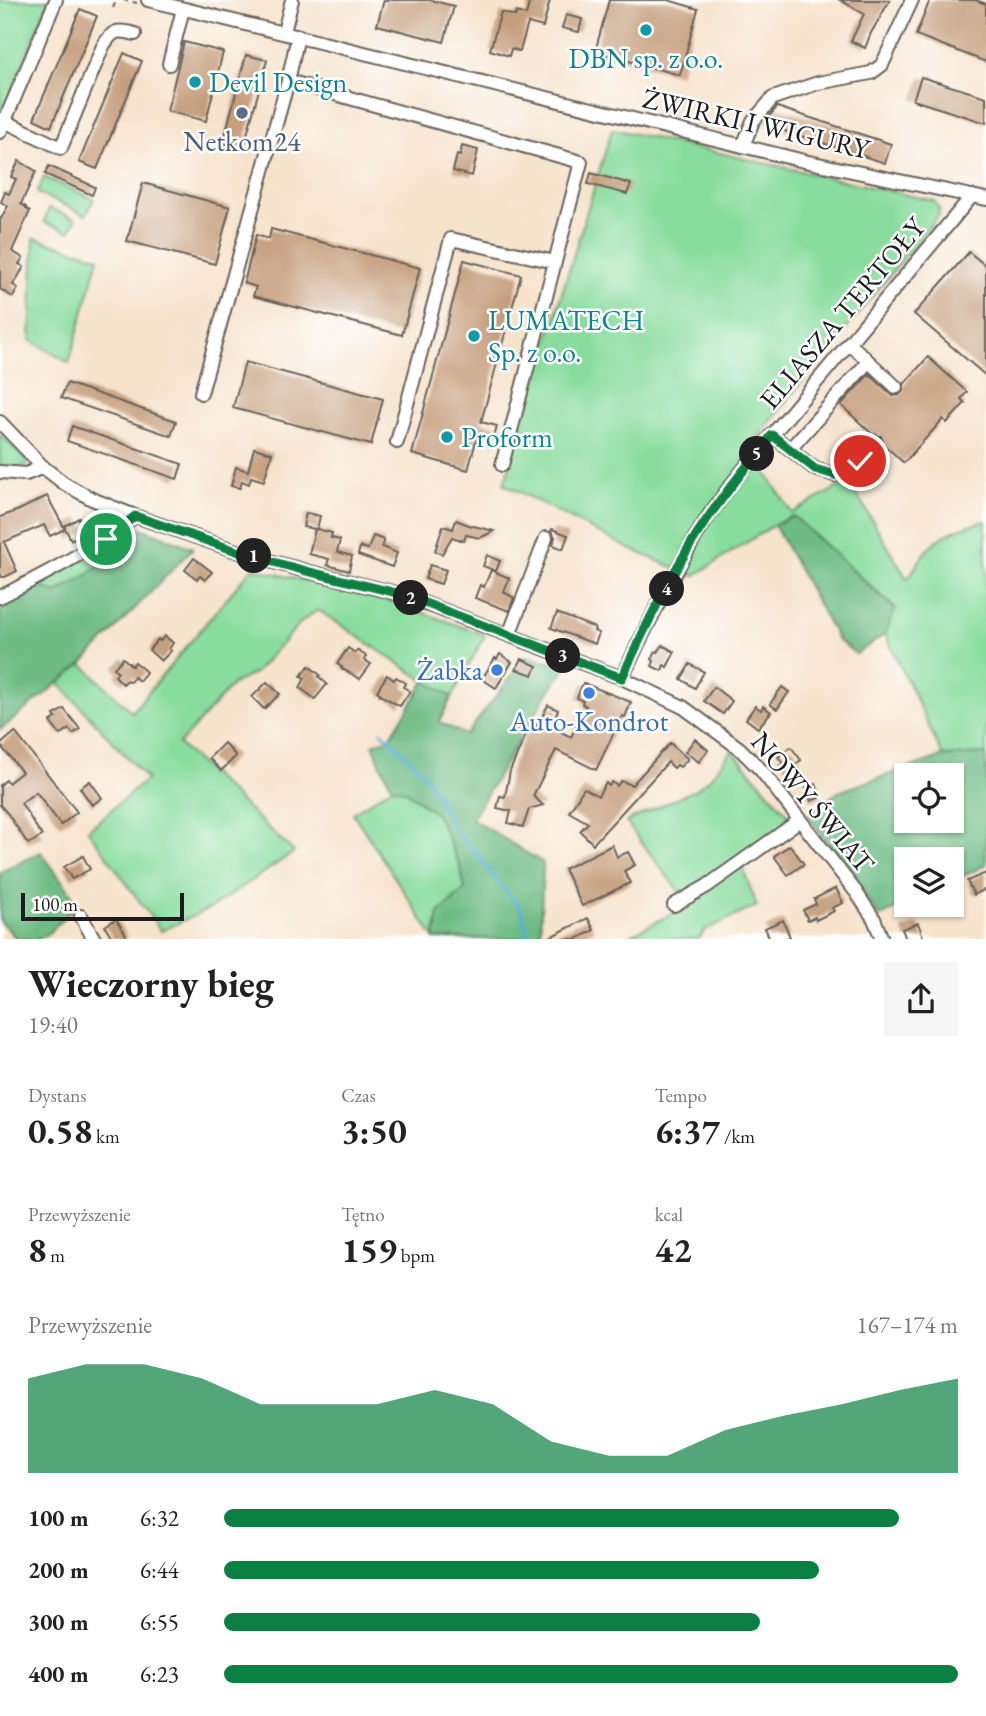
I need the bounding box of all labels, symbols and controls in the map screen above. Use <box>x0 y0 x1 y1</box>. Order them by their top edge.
marker: DBN sp. z o.o. <box>638 22 654 38</box>
place label: DBN sp. z o.o. <box>569 40 723 76</box>
place label: Devil Design <box>209 64 348 100</box>
marker: Devil Design <box>187 74 203 90</box>
street label: ŻWIRKI I WIGURY <box>639 79 875 167</box>
marker: Netkom24 <box>234 105 250 121</box>
place label: Netkom24 <box>183 123 301 159</box>
street label: ELIASZA TERTOŁY <box>751 208 934 416</box>
place label: LUMATECH Sp. z o.o. <box>488 302 644 370</box>
marker: LUMATECH Sp. z o.o. <box>466 328 482 344</box>
place label: Proform <box>461 419 553 455</box>
marker: Proform <box>439 429 455 445</box>
pin <box>830 431 890 491</box>
pin: 5 <box>740 436 774 472</box>
text: 5 <box>751 441 762 466</box>
icon: check <box>841 442 879 480</box>
pin <box>76 509 136 569</box>
icon: arrive <box>87 520 125 558</box>
pin: 1 <box>236 538 272 574</box>
text: 1 <box>248 543 259 568</box>
pin: 4 <box>650 572 684 606</box>
text: 4 <box>661 576 672 601</box>
pin: 2 <box>394 580 428 616</box>
text: 2 <box>405 585 416 610</box>
pin: 3 <box>546 638 580 674</box>
text: 3 <box>557 643 568 668</box>
place label: Żabka <box>417 652 484 688</box>
marker: Żabka <box>489 662 505 678</box>
marker: Auto-Kondrot <box>581 685 597 701</box>
place label: Auto-Kondrot <box>509 703 668 739</box>
street label: NOWY ŚWIAT <box>743 724 883 880</box>
map controls <box>894 763 964 917</box>
button: locate <box>894 763 964 833</box>
button: layers <box>894 847 964 917</box>
scale bar <box>21 890 184 922</box>
text: 100 m <box>32 892 78 917</box>
text: Wieczorny bieg <box>28 959 274 1008</box>
button: share <box>884 962 958 1036</box>
text: 19:40 <box>28 1010 78 1040</box>
text: Dystans <box>28 1083 87 1108</box>
text: Czas <box>341 1083 376 1108</box>
text: Tempo <box>655 1083 707 1108</box>
text: 0.58 <box>28 1108 92 1153</box>
text: 3:50 <box>341 1108 407 1153</box>
text: 6:37 <box>655 1108 720 1153</box>
text: km <box>92 1124 120 1149</box>
text: /km <box>720 1124 755 1149</box>
text: Przewyższenie <box>28 1202 131 1227</box>
text: Tętno <box>341 1202 385 1227</box>
text: kcal <box>655 1202 683 1227</box>
text: 8 <box>28 1227 47 1272</box>
text: 159 <box>341 1227 397 1272</box>
text: 42 <box>655 1227 692 1272</box>
text: m <box>47 1243 65 1268</box>
text: bpm <box>397 1243 435 1268</box>
text: Przewyższenie <box>28 1310 152 1340</box>
text: 167–174 m <box>857 1310 958 1340</box>
text: 100 m <box>28 1503 89 1533</box>
text: 6:32 <box>140 1503 179 1533</box>
text: 200 m <box>28 1555 89 1585</box>
text: 6:44 <box>140 1555 179 1585</box>
text: 300 m <box>28 1607 89 1637</box>
text: 6:55 <box>140 1607 179 1637</box>
text: 400 m <box>28 1659 89 1689</box>
text: 6:23 <box>140 1659 179 1689</box>

